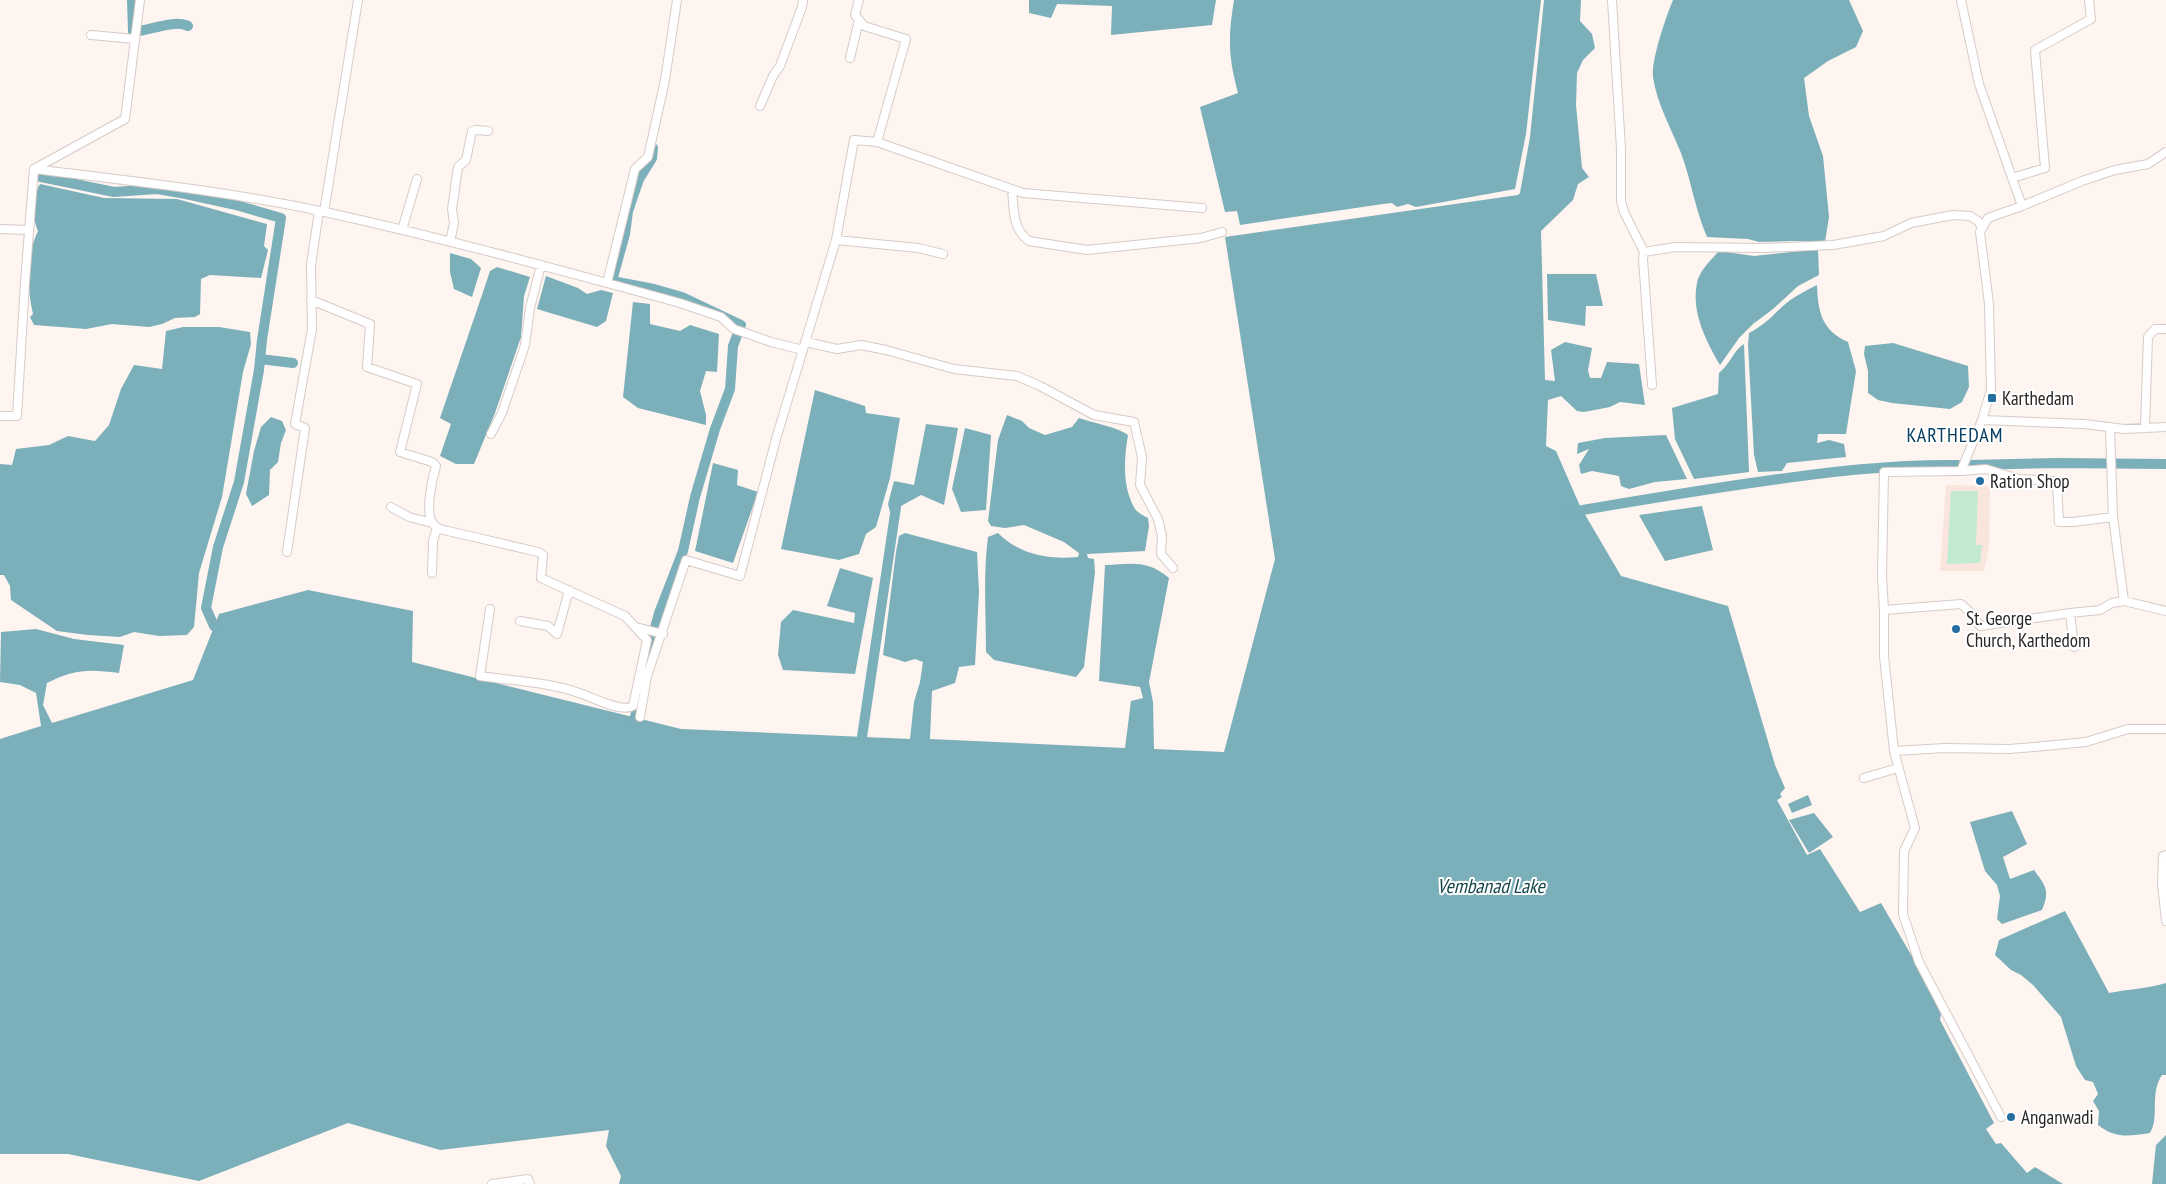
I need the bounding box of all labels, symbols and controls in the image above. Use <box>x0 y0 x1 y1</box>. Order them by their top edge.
place label: Karthedam <box>2002 386 2074 410</box>
marker: Karthedam <box>1986 392 1998 404</box>
district label: KARTHEDAM <box>1906 422 2004 448</box>
place label: Ration Shop <box>1990 469 2070 493</box>
marker: Ration Shop <box>1974 475 1986 487</box>
place label: St. George Church, Karthedom <box>1966 606 2090 652</box>
marker: St. George Church, Karthedom <box>1950 623 1962 635</box>
water label: Vembanad Lake <box>1437 873 1547 899</box>
place label: Anganwadi <box>2021 1105 2094 1129</box>
marker: Anganwadi <box>2005 1111 2017 1123</box>

